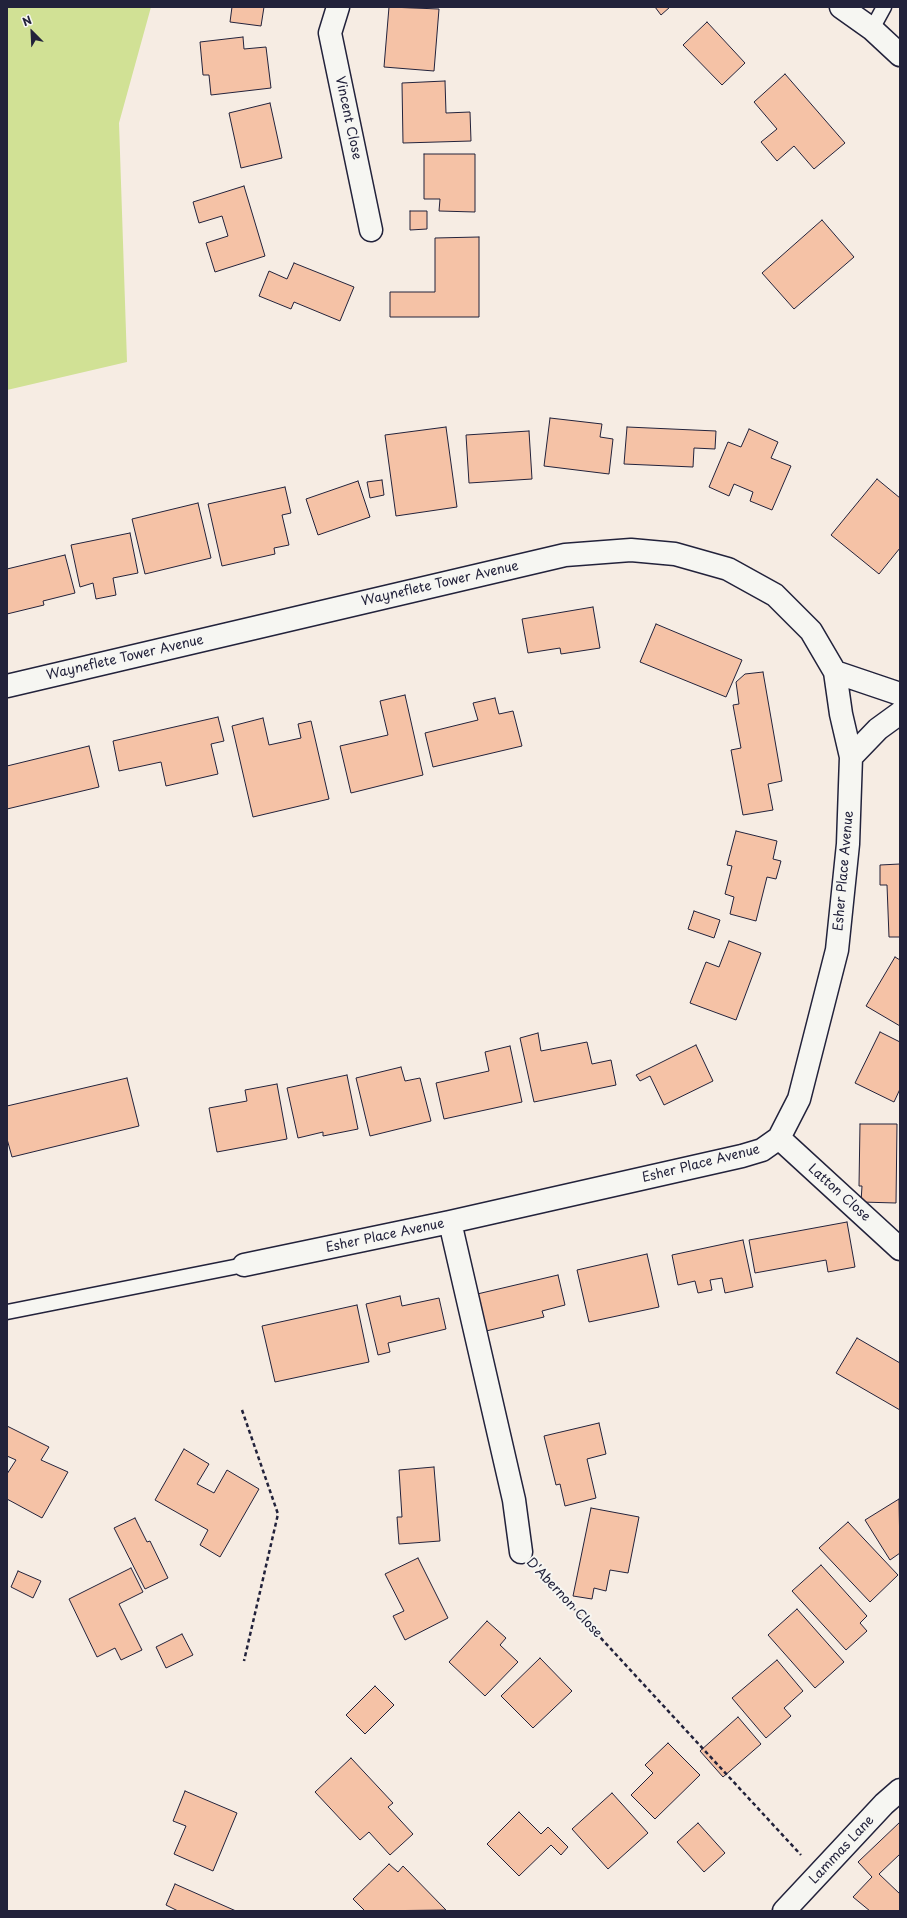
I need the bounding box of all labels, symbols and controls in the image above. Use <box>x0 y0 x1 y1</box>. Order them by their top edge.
text: N <box>19 11 34 30</box>
north arrow <box>12 12 52 52</box>
street label: Vincent Close <box>332 75 364 161</box>
street label: Wayneflete Tower Avenue <box>360 558 520 610</box>
street label: Wayneflete Tower Avenue <box>45 632 205 684</box>
street label: Esher Place Avenue <box>831 810 857 932</box>
street label: Esher Place Avenue <box>640 1142 762 1186</box>
street label: Latton Close <box>805 1161 873 1225</box>
street label: Esher Place Avenue <box>324 1216 446 1256</box>
street label: D'Abernon Close <box>523 1555 605 1641</box>
street label: Lammas Lane <box>806 1813 878 1887</box>

